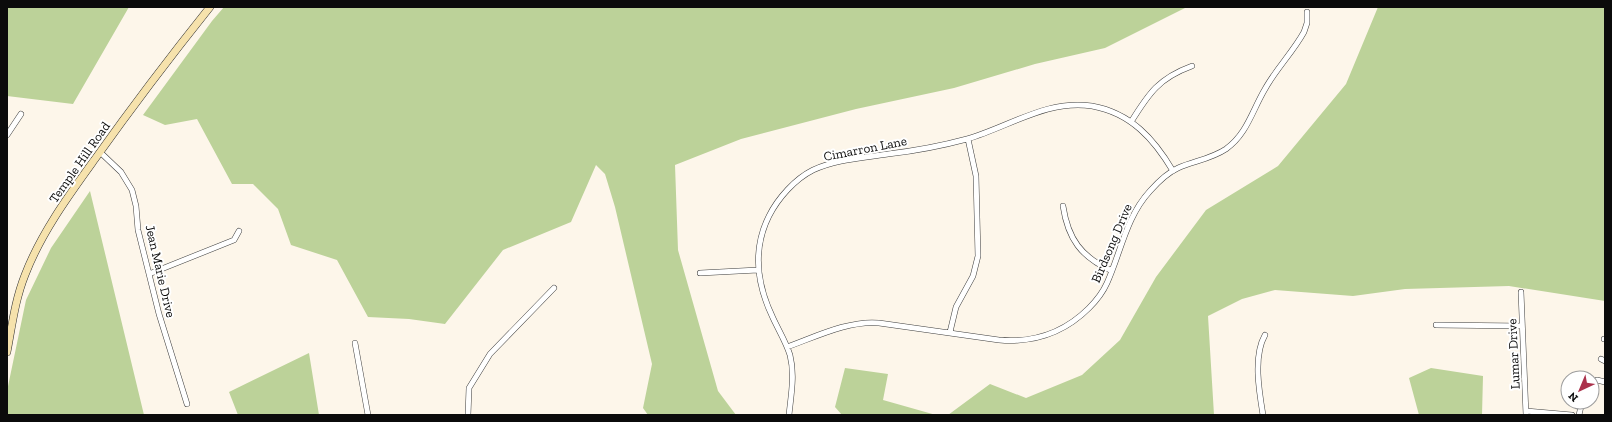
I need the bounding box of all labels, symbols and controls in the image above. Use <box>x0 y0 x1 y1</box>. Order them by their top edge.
street label: Temple Hill Road <box>46 119 113 206</box>
street label: Cimarron Lane <box>822 133 908 164</box>
street label: Birdsong Drive <box>1088 201 1135 285</box>
street label: Jean Marie Drive <box>143 223 178 319</box>
street label: Lumar Drive <box>1504 318 1523 390</box>
north arrow <box>1560 370 1600 410</box>
text: N <box>1565 389 1581 404</box>

